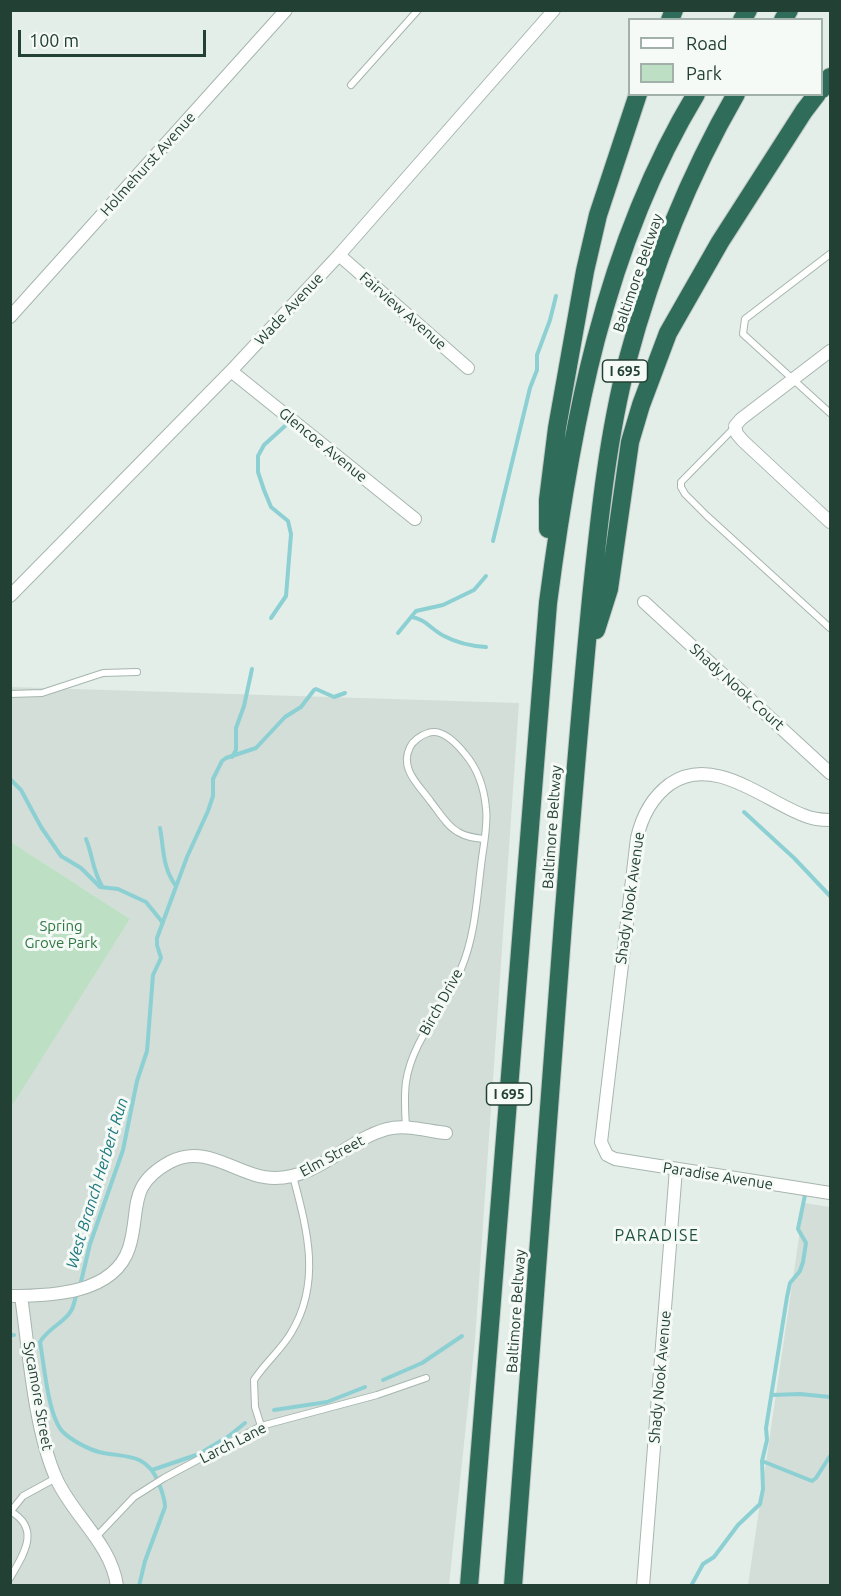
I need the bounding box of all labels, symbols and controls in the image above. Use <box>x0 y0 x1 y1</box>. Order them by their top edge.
scale bar <box>21 18 208 56</box>
legend <box>628 18 823 96</box>
text: 100 m <box>29 30 79 50</box>
text: Road <box>686 33 728 53</box>
text: Park <box>686 63 722 83</box>
street label: Holmehurst Avenue <box>97 108 199 220</box>
street label: Baltimore Beltway <box>609 211 667 335</box>
street label: Fairview Avenue <box>356 268 450 354</box>
street label: Wade Avenue <box>251 269 327 349</box>
road number: I 695 <box>602 360 648 382</box>
street label: Glencoe Avenue <box>275 404 371 486</box>
street label: Shady Nook Court <box>686 640 788 734</box>
street label: Baltimore Beltway <box>539 765 565 889</box>
street label: Shady Nook Avenue <box>612 831 648 965</box>
park label: Spring Grove Park <box>24 917 98 952</box>
street label: Birch Drive <box>415 966 467 1038</box>
road number: I 695 <box>486 1083 532 1105</box>
water label: West Branch Herbert Run <box>62 1095 132 1271</box>
street label: Elm Street <box>297 1131 367 1181</box>
street label: Paradise Avenue <box>662 1158 774 1194</box>
district label: PARADISE <box>615 1226 699 1246</box>
street label: Baltimore Beltway <box>503 1249 529 1373</box>
street label: Shady Nook Avenue <box>645 1310 675 1444</box>
street label: Sycamore Street <box>20 1340 56 1452</box>
street label: Larch Lane <box>197 1419 269 1467</box>

